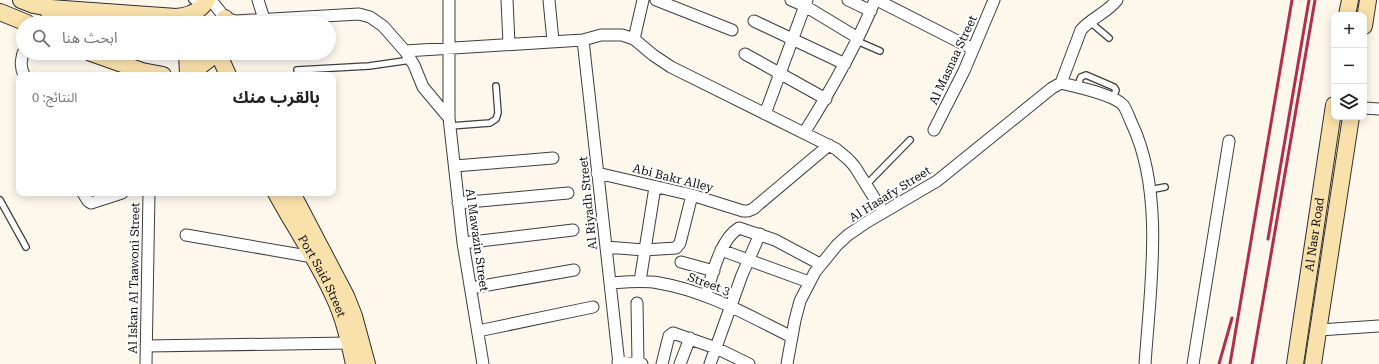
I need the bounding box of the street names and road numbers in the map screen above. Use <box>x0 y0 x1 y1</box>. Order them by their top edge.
street label: Al Masnaa Street <box>926 13 980 107</box>
street label: Al Riyadh Street <box>576 155 600 250</box>
street label: Abi Bakr Alley <box>631 161 716 195</box>
street label: Al Hasafy Street <box>847 163 934 225</box>
street label: Al Mawazin Street <box>463 188 491 293</box>
street label: Al Nasr Road <box>1302 196 1327 272</box>
street label: Al Iskan Al Taawoni Street <box>126 202 142 354</box>
street label: Port Said Street <box>295 232 349 319</box>
street label: Street 3 <box>686 270 732 298</box>

